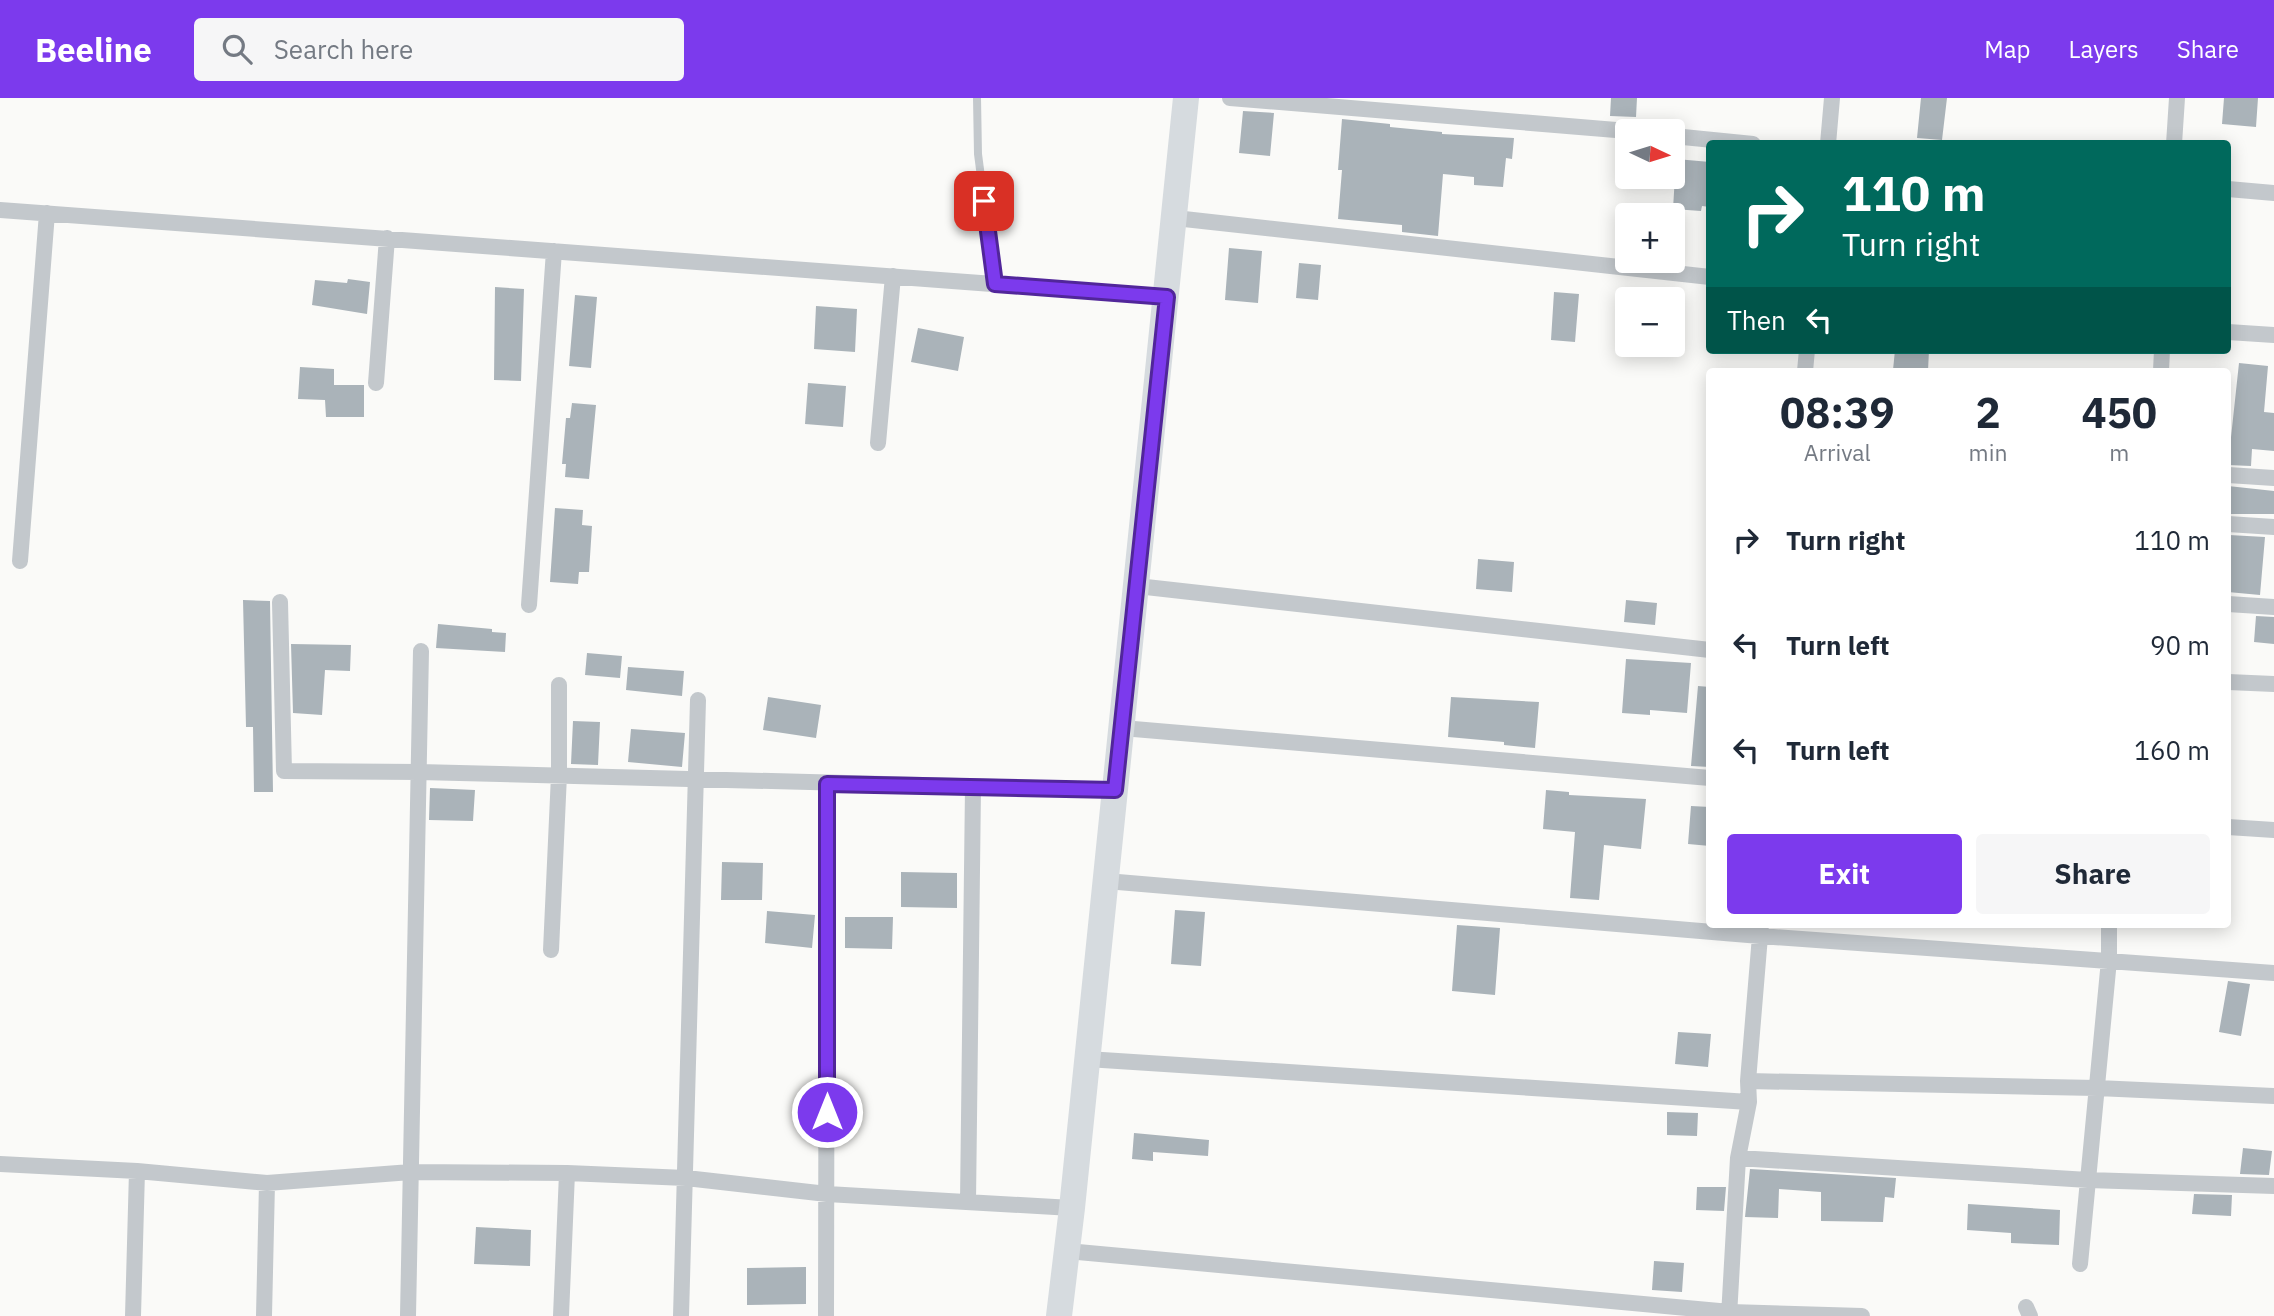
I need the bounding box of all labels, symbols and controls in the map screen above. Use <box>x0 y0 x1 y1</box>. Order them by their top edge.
search box <box>194 18 684 81</box>
text: Beeline <box>35 28 152 71</box>
icon: search <box>218 30 256 68</box>
text: Search here <box>274 32 413 66</box>
text: Map <box>1984 33 2031 65</box>
text: Layers <box>2069 33 2139 65</box>
text: Share <box>2177 33 2239 65</box>
north arrow <box>1615 119 1685 189</box>
map controls <box>1615 119 1685 357</box>
text: 110 m <box>1842 161 1986 224</box>
icon: right <box>1727 168 1818 259</box>
pin <box>954 171 1014 231</box>
icon: arrive <box>965 182 1003 220</box>
button: + <box>1615 203 1685 273</box>
text: Turn right <box>1842 223 1980 265</box>
button: − <box>1615 287 1685 357</box>
icon: left <box>1800 301 1838 339</box>
text: Then <box>1727 303 1786 337</box>
text: 08:39 <box>1780 385 1895 440</box>
text: 2 <box>1975 385 2001 440</box>
text: 450 <box>2081 385 2157 440</box>
text: Arrival <box>1804 437 1871 467</box>
text: min <box>1969 437 2007 467</box>
text: m <box>2109 437 2129 467</box>
icon: right <box>1727 521 1765 559</box>
text: Turn right <box>1786 523 1905 557</box>
text: 110 m <box>2134 523 2210 557</box>
icon: left <box>1727 626 1765 664</box>
text: Turn left <box>1786 628 1889 662</box>
text: 90 m <box>2150 628 2210 662</box>
icon: left <box>1727 731 1765 769</box>
text: Turn left <box>1786 733 1889 767</box>
text: 160 m <box>2134 733 2210 767</box>
button: Exit <box>1727 834 1962 914</box>
button: Share <box>1976 834 2210 914</box>
position arrow <box>790 1075 864 1149</box>

